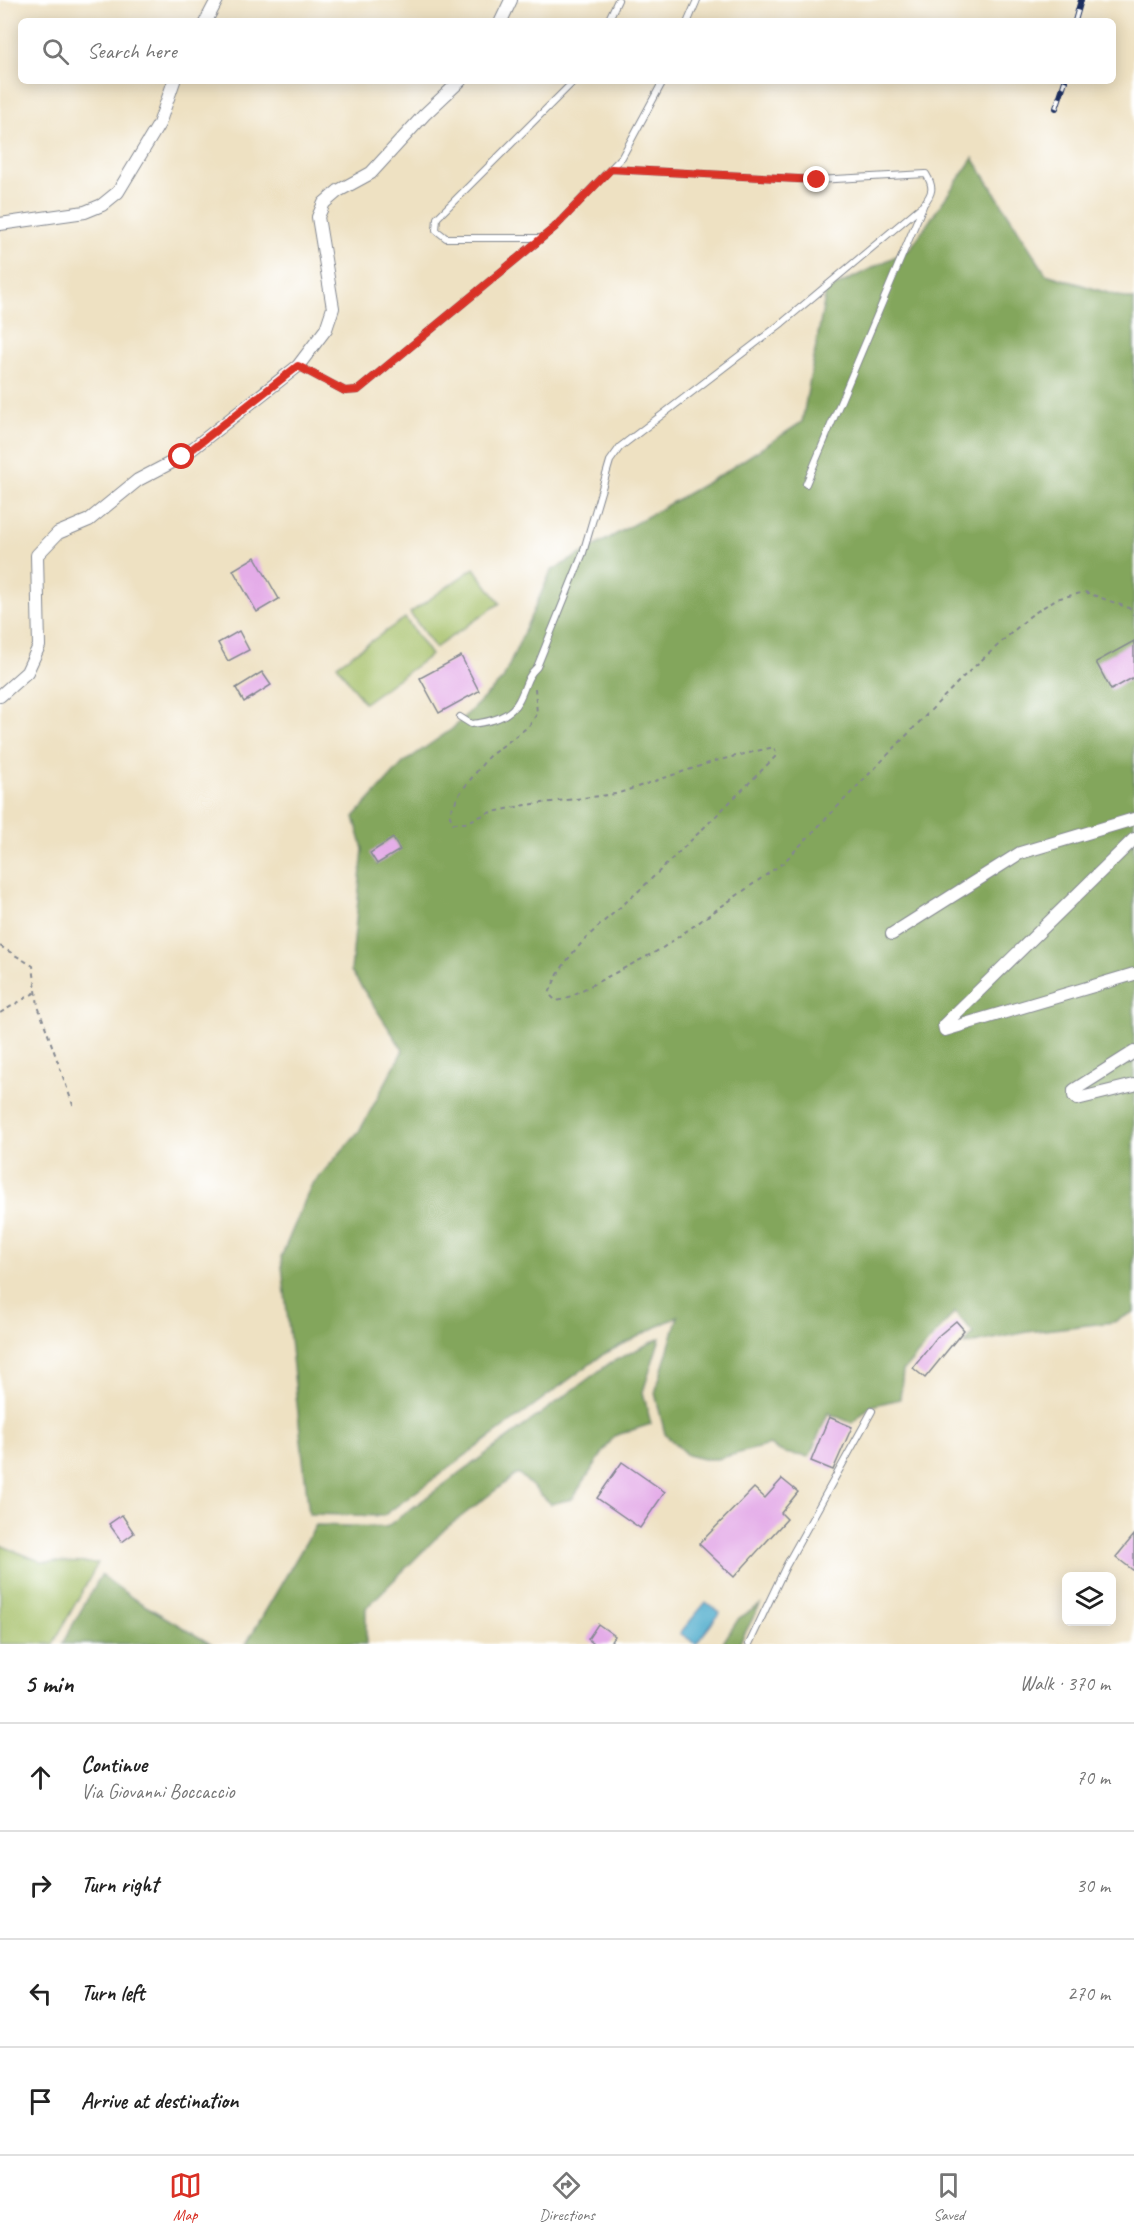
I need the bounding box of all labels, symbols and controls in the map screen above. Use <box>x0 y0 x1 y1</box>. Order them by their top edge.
search box <box>18 18 1116 84</box>
icon: search <box>39 35 72 68</box>
text: Search here <box>87 37 177 65</box>
route end <box>803 166 829 192</box>
route start <box>168 443 194 469</box>
map controls <box>1062 1572 1116 1626</box>
button: layers <box>1062 1572 1116 1626</box>
text: 5 min <box>24 1667 73 1700</box>
text: Walk · 370 m <box>1020 1671 1110 1696</box>
text: Continue <box>81 1751 147 1779</box>
icon: ahead <box>24 1761 57 1794</box>
text: 70 m <box>1076 1765 1110 1790</box>
text: Via Giovanni Boccaccio <box>81 1779 234 1804</box>
icon: right <box>24 1869 57 1902</box>
text: Turn right <box>81 1871 158 1899</box>
text: 30 m <box>1076 1873 1110 1898</box>
icon: left <box>24 1977 57 2010</box>
text: Turn left <box>81 1979 145 2007</box>
text: 270 m <box>1067 1981 1110 2006</box>
icon: arrive <box>24 2085 57 2118</box>
text: Arrive at destination <box>81 2087 238 2115</box>
tab: Map <box>169 2169 202 2225</box>
tab: Directions <box>539 2169 595 2225</box>
tab: Saved <box>932 2169 965 2225</box>

